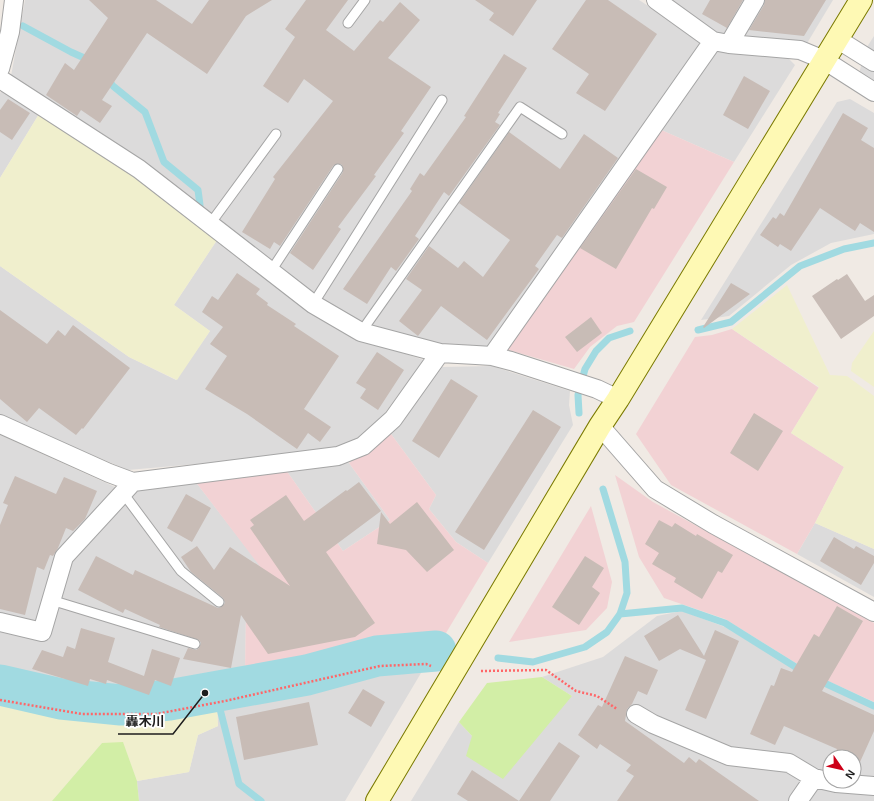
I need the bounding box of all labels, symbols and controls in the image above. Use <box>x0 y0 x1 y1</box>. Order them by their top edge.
callout: 轟木川 <box>118 709 173 734</box>
text: 轟木川 <box>125 714 165 729</box>
north arrow <box>822 749 862 789</box>
text: N <box>843 768 857 781</box>

